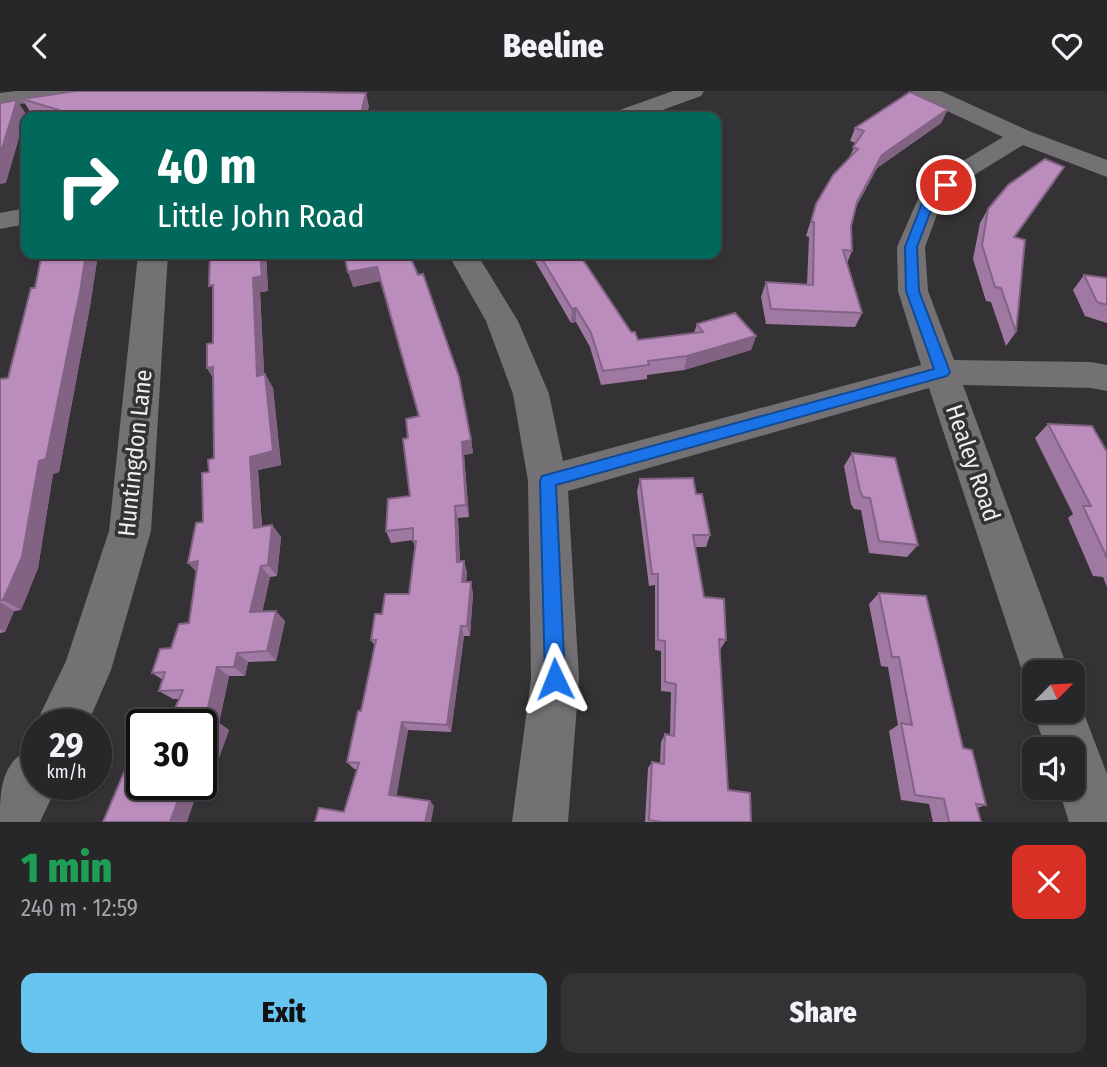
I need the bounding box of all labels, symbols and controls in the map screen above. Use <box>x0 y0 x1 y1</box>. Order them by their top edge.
icon: back <box>21 27 59 65</box>
text: Beeline <box>503 27 604 65</box>
icon: heart <box>1048 27 1086 65</box>
text: 40 m <box>157 137 257 196</box>
icon: right <box>42 140 133 231</box>
pin <box>916 155 976 215</box>
icon: arrive <box>927 166 965 204</box>
text: Little John Road <box>157 197 365 235</box>
street label: Huntingdon Lane <box>112 368 158 538</box>
street label: Healey Road <box>940 401 1006 525</box>
position arrow <box>518 642 592 716</box>
north arrow <box>1022 660 1085 723</box>
map controls <box>1022 660 1085 800</box>
speed limit sign: 30 <box>126 709 217 800</box>
text: 29 <box>49 724 84 766</box>
button: sound <box>1022 737 1085 800</box>
text: km/h <box>46 761 87 783</box>
text: 1 min <box>21 843 112 893</box>
button: close <box>1012 845 1086 919</box>
text: 240 m · 12:59 <box>21 894 138 922</box>
button: Exit <box>21 973 547 1053</box>
button: Share <box>561 973 1086 1053</box>

